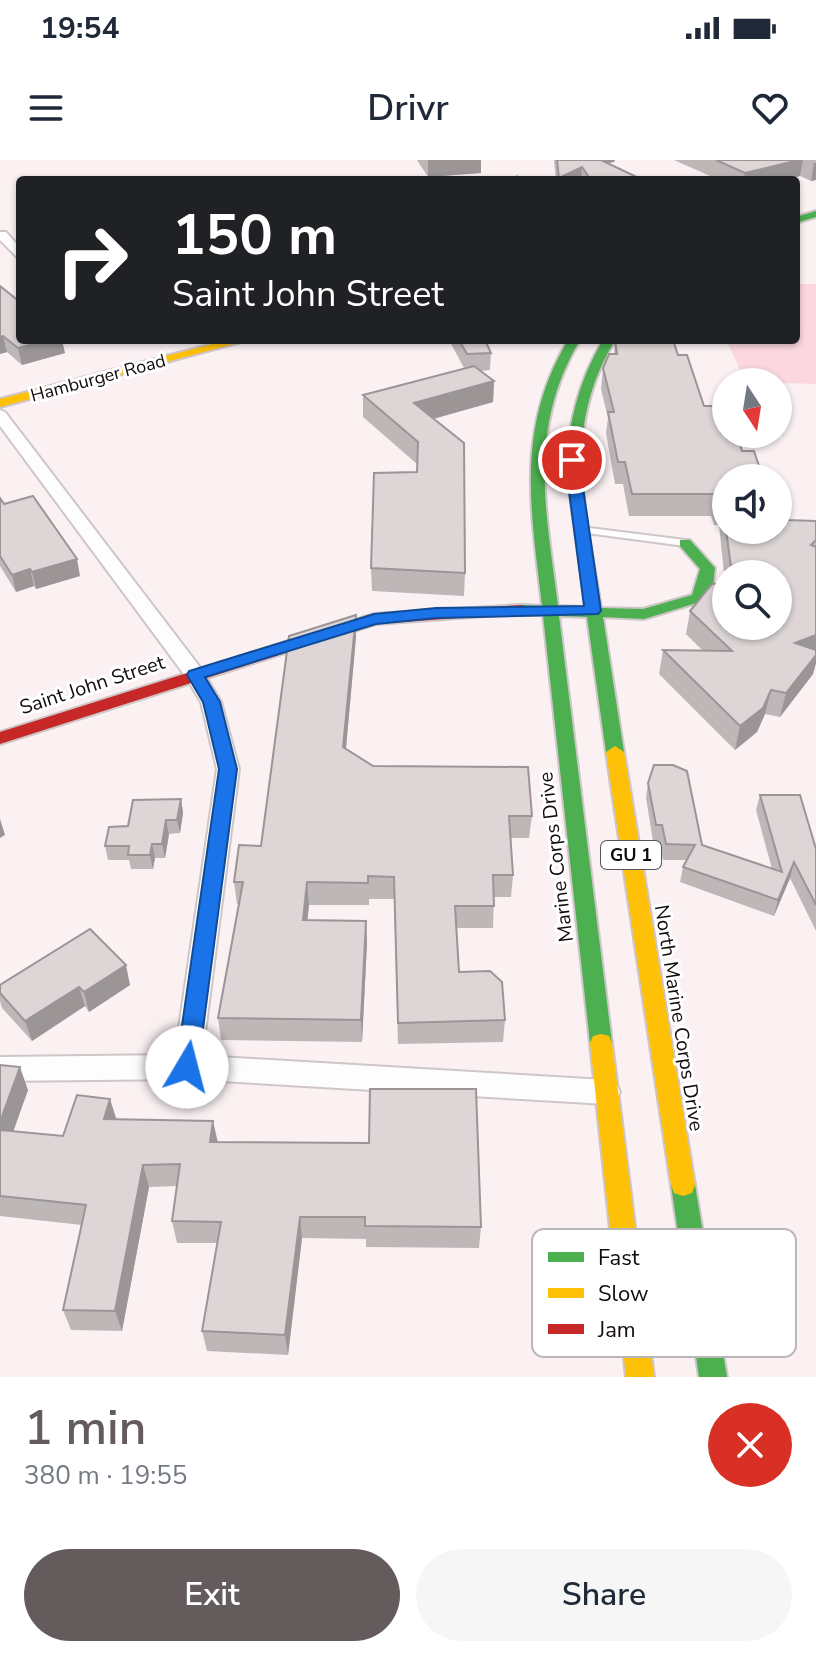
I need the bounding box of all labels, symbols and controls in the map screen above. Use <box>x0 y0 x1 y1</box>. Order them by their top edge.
text: 19:54 <box>40 8 119 49</box>
text: Drivr <box>367 84 449 133</box>
icon: menu <box>24 86 68 130</box>
icon: heart <box>748 86 792 130</box>
text: 150 m <box>172 197 337 274</box>
icon: right <box>40 208 144 312</box>
text: Saint John Street <box>172 270 444 319</box>
street label: Hamburger Road <box>28 348 168 408</box>
north arrow <box>712 368 792 448</box>
map controls <box>712 368 792 640</box>
pin <box>538 426 606 494</box>
icon: arrive <box>550 438 594 482</box>
button: sound <box>712 464 792 544</box>
button: search <box>712 560 792 640</box>
street label: Saint John Street <box>16 649 169 721</box>
street label: Marine Corps Drive <box>532 770 580 944</box>
road number: GU 1 <box>601 841 661 869</box>
street label: North Marine Corps Drive <box>648 903 710 1133</box>
position arrow <box>145 1025 229 1109</box>
legend <box>532 1229 796 1357</box>
text: Fast <box>598 1243 640 1273</box>
text: Slow <box>598 1279 649 1309</box>
text: Jam <box>597 1315 636 1345</box>
text: 1 min <box>24 1395 146 1461</box>
button: close <box>708 1403 792 1487</box>
text: 380 m · 19:55 <box>24 1458 187 1493</box>
button: Exit <box>24 1549 400 1641</box>
button: Share <box>416 1549 792 1641</box>

